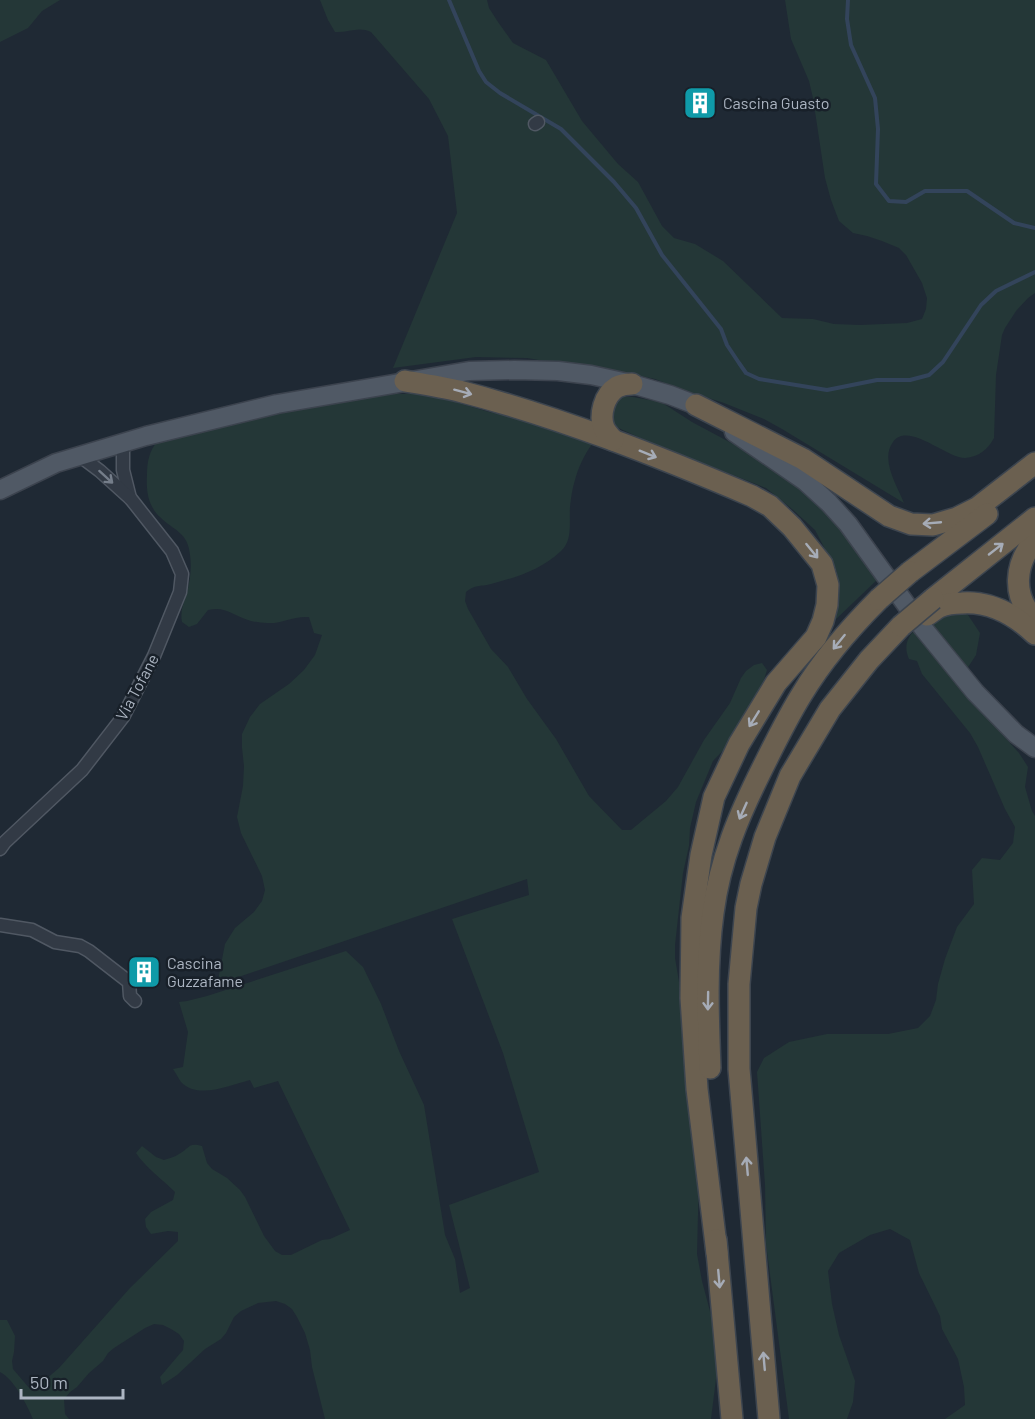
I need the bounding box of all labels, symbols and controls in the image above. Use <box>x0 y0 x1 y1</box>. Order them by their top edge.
building icon: Cascina Guasto <box>682 85 718 121</box>
place label: Cascina Guasto <box>723 93 829 112</box>
one-way arrow <box>453 387 472 399</box>
one-way arrow <box>638 449 656 460</box>
one-way arrow <box>98 470 113 484</box>
one-way arrow <box>923 518 942 529</box>
one-way arrow <box>805 543 818 559</box>
one-way arrow <box>987 543 1003 556</box>
one-way arrow <box>833 634 846 650</box>
street label: Via Tofane <box>111 650 162 723</box>
one-way arrow <box>748 710 760 727</box>
one-way arrow <box>736 801 748 819</box>
place label: Cascina Guzzafame <box>167 953 243 990</box>
building icon: Cascina Guzzafame <box>126 954 162 990</box>
one-way arrow <box>702 990 714 1010</box>
one-way arrow <box>741 1157 752 1177</box>
one-way arrow <box>714 1269 725 1289</box>
one-way arrow <box>758 1351 769 1371</box>
scale bar <box>21 1362 123 1400</box>
text: 50 m <box>30 1371 68 1393</box>

